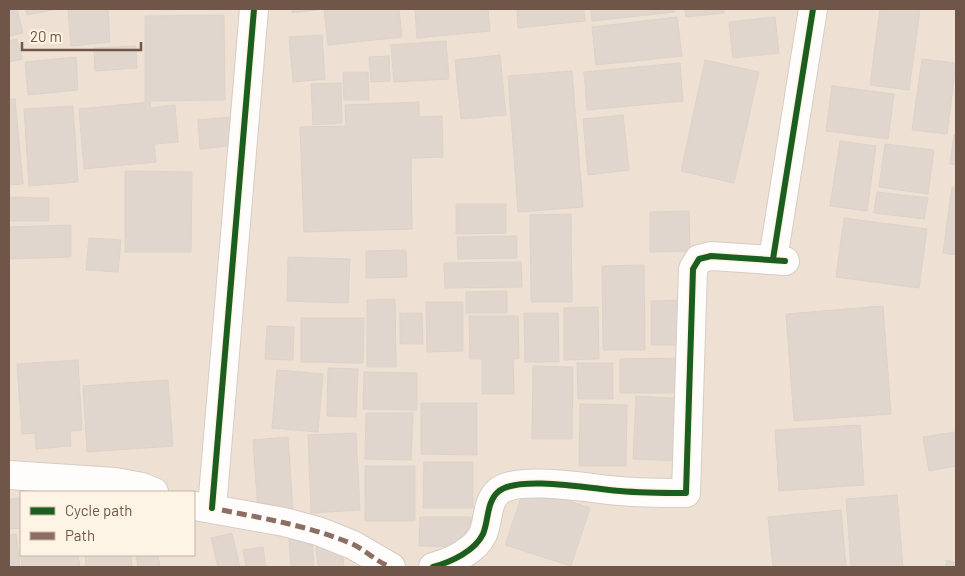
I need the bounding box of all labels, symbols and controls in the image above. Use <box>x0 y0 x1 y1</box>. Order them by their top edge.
scale bar <box>22 20 141 52</box>
text: 20 m <box>30 27 62 45</box>
legend <box>20 491 195 556</box>
text: Cycle path <box>65 501 132 519</box>
text: Path <box>65 526 95 544</box>

